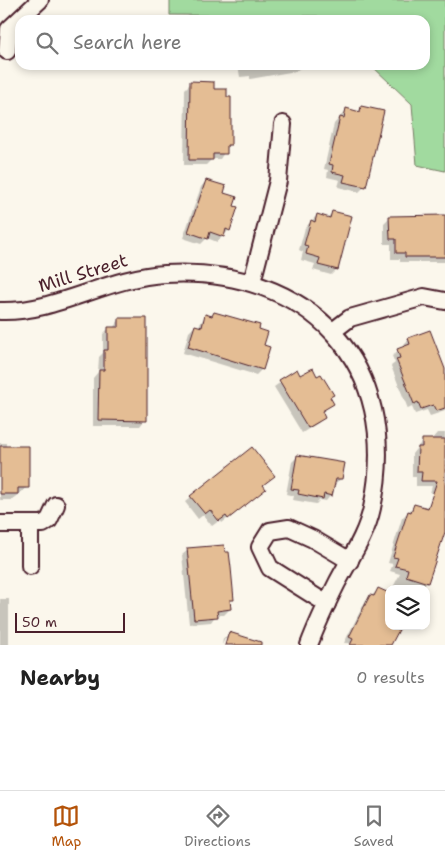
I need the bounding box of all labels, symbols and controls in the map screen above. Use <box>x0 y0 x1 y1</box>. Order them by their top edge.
search box <box>15 15 430 70</box>
icon: search <box>33 29 61 57</box>
text: Search here <box>73 30 182 55</box>
street label: Mill Street <box>35 248 131 298</box>
map controls <box>385 585 430 630</box>
button: layers <box>385 585 430 630</box>
scale bar <box>15 610 125 633</box>
text: 50 m <box>22 613 57 631</box>
text: Nearby <box>20 664 100 692</box>
text: 0 results <box>356 667 425 688</box>
tab: Map <box>51 802 81 850</box>
tab: Directions <box>184 802 251 850</box>
tab: Saved <box>354 802 394 850</box>

